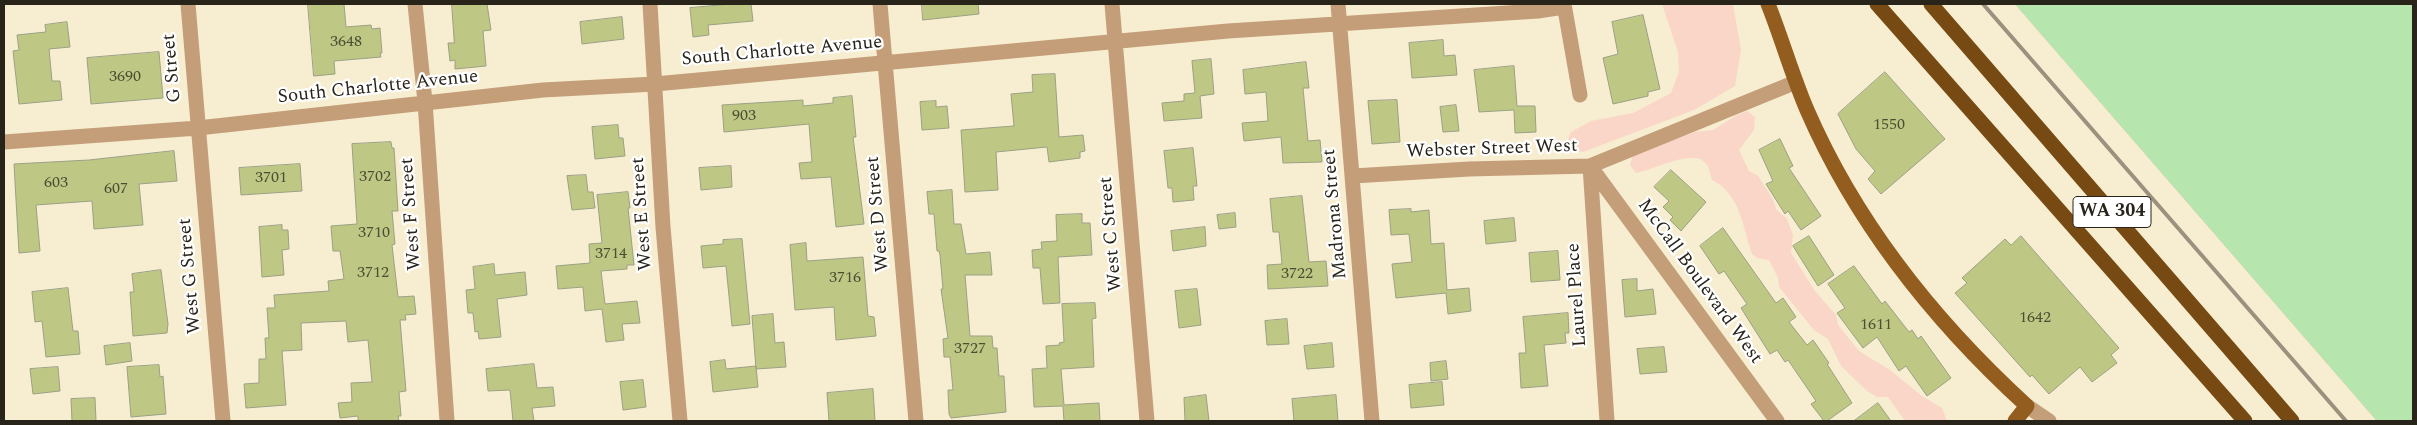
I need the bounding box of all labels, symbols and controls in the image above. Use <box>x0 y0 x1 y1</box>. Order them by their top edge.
street label: South Charlotte Avenue <box>681 32 883 72</box>
street label: G Street <box>159 33 187 103</box>
house number: 3648 <box>330 33 362 53</box>
street label: South Charlotte Avenue <box>277 66 479 110</box>
house number: 3690 <box>109 68 141 88</box>
house number: 903 <box>732 107 756 127</box>
house number: 1550 <box>1873 116 1905 136</box>
street label: Webster Street West <box>1406 136 1578 164</box>
street label: Madrona Street <box>1319 148 1353 280</box>
street label: West D Street <box>863 155 895 273</box>
street label: West E Street <box>628 156 658 272</box>
street label: West F Street <box>397 157 427 271</box>
house number: 3702 <box>359 168 391 188</box>
house number: 3701 <box>255 169 287 189</box>
house number: 603 <box>44 174 68 194</box>
street label: West C Street <box>1096 176 1128 292</box>
house number: 607 <box>104 180 128 200</box>
street label: McCall Boulevard West <box>1632 195 1766 369</box>
road number: WA 304 <box>2073 196 2151 228</box>
street label: West G Street <box>175 217 207 335</box>
house number: 3710 <box>358 224 390 244</box>
street label: Laurel Place <box>1563 242 1593 348</box>
house number: 3714 <box>595 245 627 265</box>
house number: 3712 <box>357 264 389 284</box>
house number: 3722 <box>1281 265 1313 285</box>
house number: 3716 <box>829 269 861 289</box>
house number: 1642 <box>2019 309 2051 329</box>
house number: 1611 <box>1860 316 1892 336</box>
house number: 3727 <box>954 340 986 360</box>

